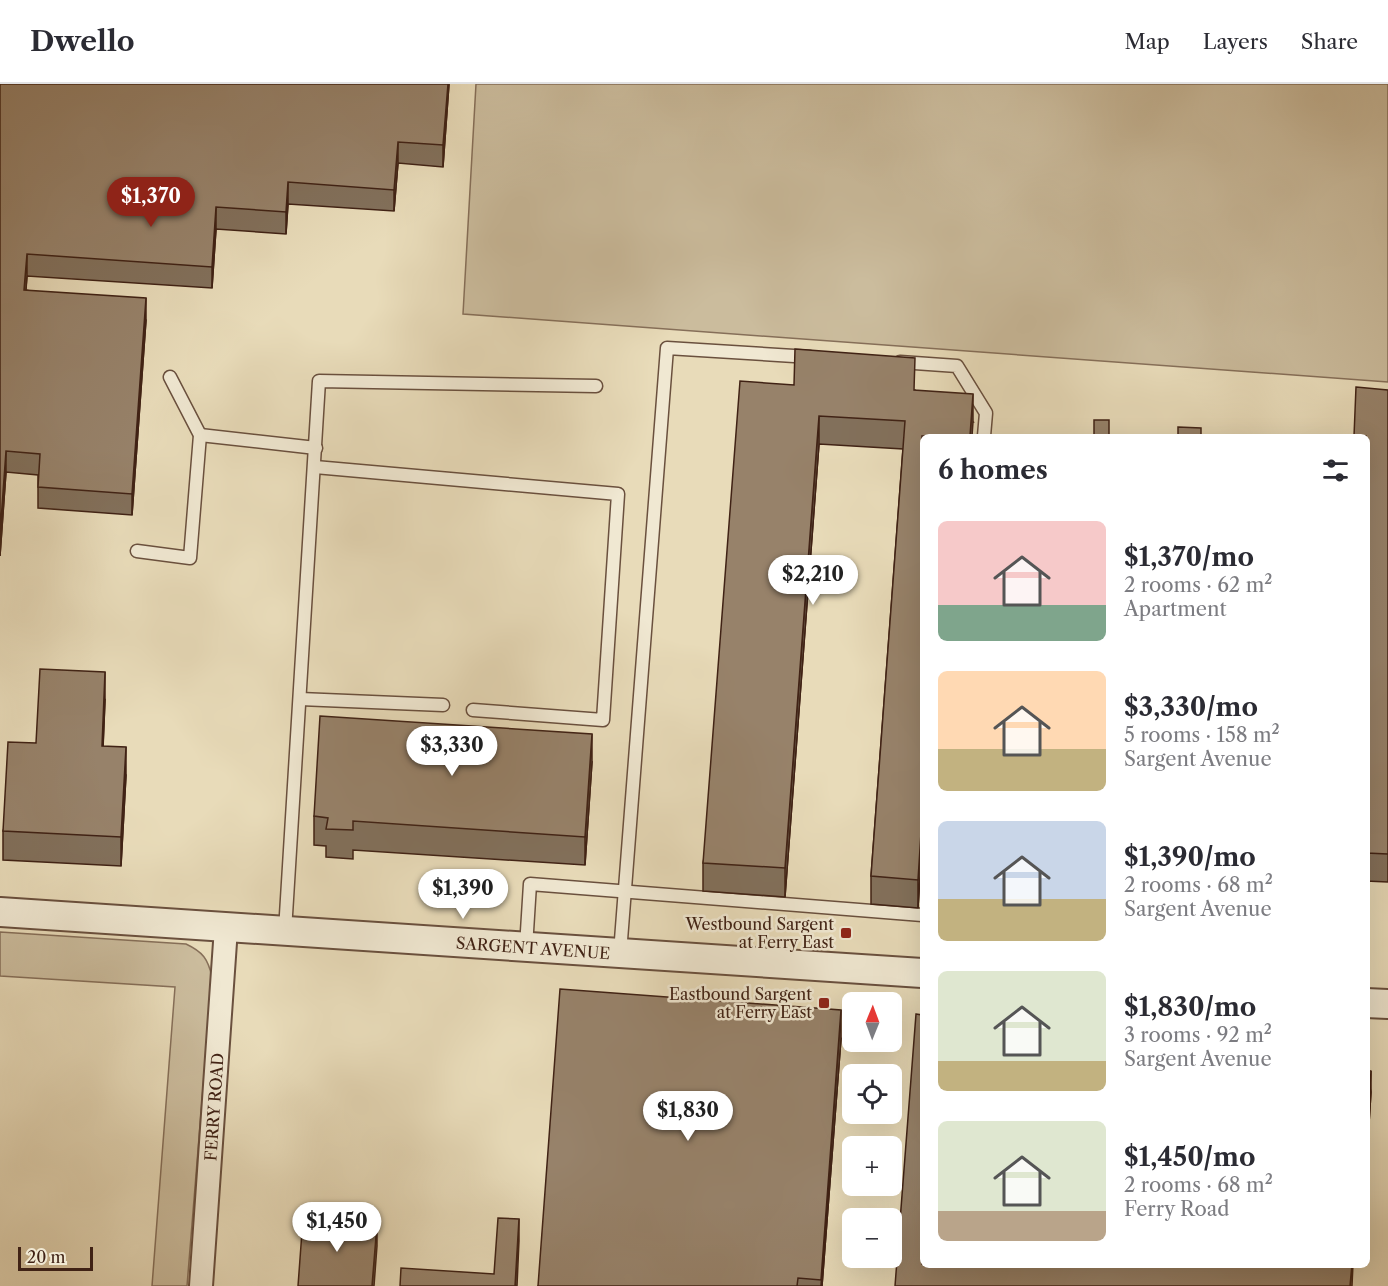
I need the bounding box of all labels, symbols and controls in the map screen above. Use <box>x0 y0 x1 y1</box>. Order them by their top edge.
text: Dwello <box>30 24 135 58</box>
text: Map <box>1125 29 1170 54</box>
text: Layers <box>1203 29 1268 54</box>
text: Share <box>1301 29 1358 54</box>
pin: $1,370 <box>102 177 200 228</box>
text: $1,370 <box>121 184 181 208</box>
text: 6 homes <box>938 454 1048 486</box>
icon: filters <box>1319 454 1352 487</box>
text: $1,370/mo <box>1124 541 1254 573</box>
icon: home <box>986 545 1058 617</box>
pin: $2,210 <box>764 555 862 606</box>
text: $2,210 <box>782 562 844 586</box>
text: 2 rooms · 62 m² <box>1124 573 1272 597</box>
text: Apartment <box>1124 597 1227 621</box>
text: $3,330/mo <box>1124 691 1258 723</box>
icon: home <box>986 695 1058 767</box>
text: 5 rooms · 158 m² <box>1124 723 1280 747</box>
pin: $3,330 <box>403 726 501 777</box>
text: $3,330 <box>420 733 484 757</box>
text: Sargent Avenue <box>1124 747 1272 771</box>
text: $1,390/mo <box>1124 841 1256 873</box>
icon: home <box>986 845 1058 917</box>
pin: $1,390 <box>414 869 512 920</box>
text: 2 rooms · 68 m² <box>1124 873 1273 897</box>
text: $1,390 <box>432 876 494 900</box>
text: Sargent Avenue <box>1124 897 1272 921</box>
place label: Westbound Sargent at Ferry East <box>684 914 834 952</box>
marker: Westbound Sargent at Ferry East <box>839 926 853 940</box>
street label: SARGENT AVENUE <box>455 933 611 963</box>
place label: Eastbound Sargent at Ferry East <box>669 984 812 1022</box>
text: $1,830/mo <box>1124 991 1256 1023</box>
north arrow <box>842 992 902 1052</box>
map controls <box>842 992 902 1268</box>
icon: home <box>986 995 1058 1067</box>
marker: Eastbound Sargent at Ferry East <box>817 996 831 1010</box>
text: 3 rooms · 92 m² <box>1124 1023 1272 1047</box>
text: Sargent Avenue <box>1124 1047 1272 1071</box>
street label: FERRY ROAD <box>200 1052 228 1162</box>
button: locate <box>842 1064 902 1124</box>
pin: $1,830 <box>639 1091 737 1142</box>
text: $1,830 <box>657 1098 719 1122</box>
button: + <box>842 1136 902 1196</box>
text: $1,450/mo <box>1124 1141 1255 1173</box>
icon: home <box>986 1145 1058 1217</box>
text: 2 rooms · 68 m² <box>1124 1173 1273 1197</box>
text: Ferry Road <box>1124 1197 1230 1221</box>
pin: $1,450 <box>288 1202 386 1253</box>
button: − <box>842 1208 902 1268</box>
text: $1,450 <box>306 1209 368 1233</box>
scale bar <box>18 1244 93 1272</box>
text: 20 m <box>27 1247 66 1267</box>

